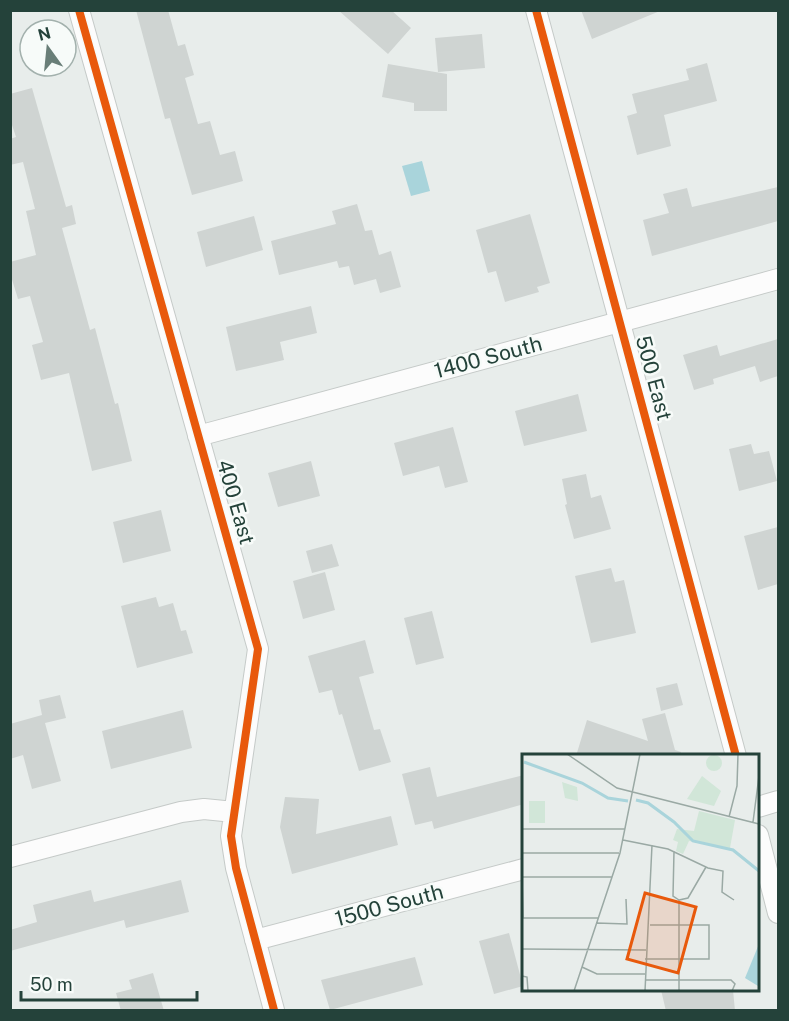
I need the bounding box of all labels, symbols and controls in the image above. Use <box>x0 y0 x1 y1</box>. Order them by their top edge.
north arrow <box>18 18 78 78</box>
text: N <box>36 23 53 45</box>
street label: 1400 South <box>431 331 545 383</box>
street label: 500 East <box>631 333 677 423</box>
street label: 400 East <box>212 457 260 547</box>
inset map <box>522 754 759 991</box>
street label: 1500 South <box>332 879 446 931</box>
scale bar <box>21 964 196 1002</box>
text: 50 m <box>30 974 73 995</box>

